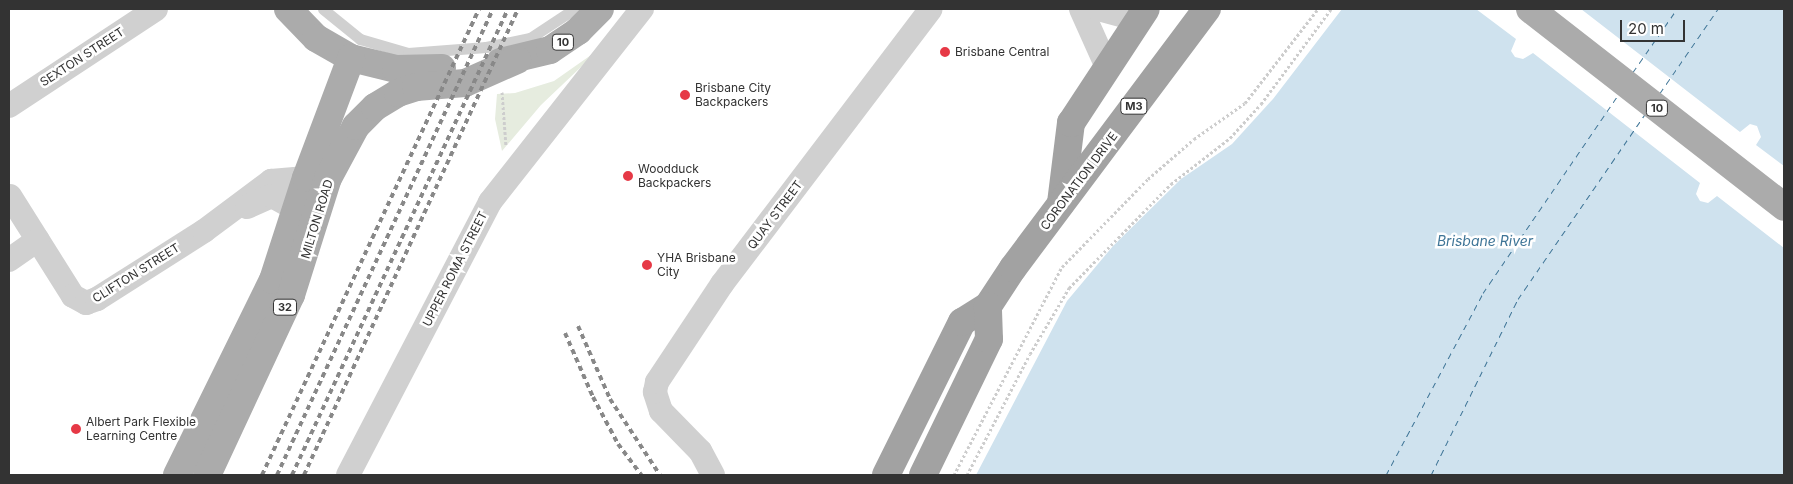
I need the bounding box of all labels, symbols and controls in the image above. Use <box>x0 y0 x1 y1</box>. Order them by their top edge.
scale bar <box>1623 10 1688 42</box>
text: 20 m <box>1628 19 1664 38</box>
street label: SEXTON STREET <box>37 25 127 89</box>
road number: 10 <box>552 34 574 51</box>
place label: Brisbane Central <box>955 45 1049 59</box>
marker: Brisbane Central <box>939 46 951 58</box>
place label: Brisbane City Backpackers <box>695 81 771 109</box>
marker: Brisbane City Backpackers <box>679 89 691 101</box>
road number: M3 <box>1120 98 1148 114</box>
road number: 10 <box>1646 100 1668 116</box>
street label: CORONATION DRIVE <box>1038 129 1120 233</box>
place label: Woodduck Backpackers <box>638 162 711 190</box>
marker: Woodduck Backpackers <box>622 170 634 182</box>
street label: MILTON ROAD <box>298 178 336 260</box>
street label: QUAY STREET <box>745 178 805 252</box>
street label: UPPER ROMA STREET <box>420 209 490 329</box>
water label: Brisbane River <box>1437 233 1533 249</box>
street label: CLIFTON STREET <box>90 240 182 306</box>
place label: YHA Brisbane City <box>657 251 736 279</box>
marker: YHA Brisbane City <box>641 259 653 271</box>
road number: 32 <box>272 298 298 316</box>
place label: Albert Park Flexible Learning Centre <box>86 415 196 443</box>
marker: Albert Park Flexible Learning Centre <box>70 423 82 435</box>

